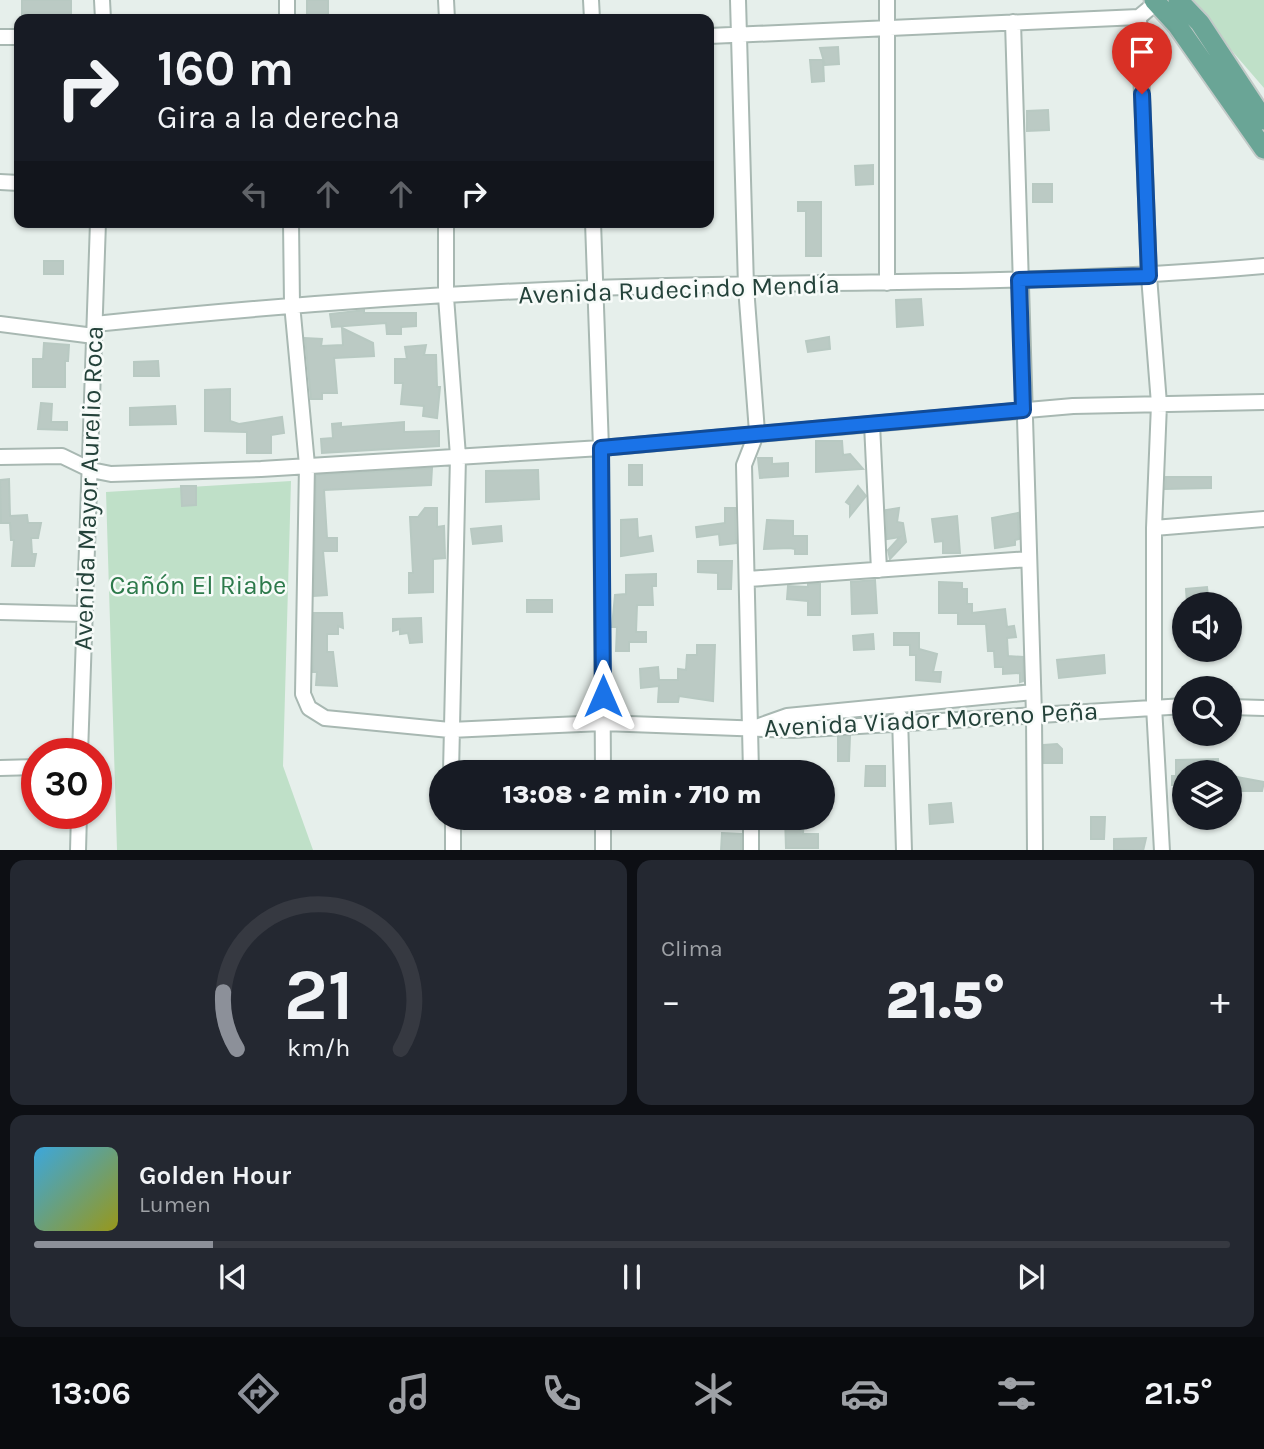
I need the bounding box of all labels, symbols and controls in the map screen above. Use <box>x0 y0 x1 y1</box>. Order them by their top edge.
pin <box>1112 22 1172 94</box>
icon: arrive <box>1123 33 1161 71</box>
text: 160 m <box>157 40 294 97</box>
icon: right <box>42 42 133 133</box>
text: Gira a la derecha <box>157 99 400 136</box>
icon: left <box>236 175 274 213</box>
icon: ahead <box>309 175 347 213</box>
icon: ahead <box>382 175 420 213</box>
icon: right <box>455 175 493 213</box>
street label: Avenida Rudecindo Mendía <box>518 268 840 311</box>
street label: Avenida Mayor Aurelio Roca <box>67 325 110 651</box>
park label: Cañón El Riabe <box>110 570 286 601</box>
map controls <box>1172 592 1242 830</box>
button: sound <box>1172 592 1242 662</box>
position arrow <box>566 659 640 733</box>
button: search <box>1172 676 1242 746</box>
street label: Avenida Viador Moreno Peña <box>763 695 1099 744</box>
speed limit sign: 30 <box>21 738 112 829</box>
button: layers <box>1172 760 1242 830</box>
text: 13:08 · 2 min · 710 m <box>502 779 762 810</box>
text: Clima <box>661 935 723 962</box>
text: 21 <box>284 952 354 1037</box>
text: 21.5° <box>885 970 1006 1031</box>
text: − <box>661 979 681 1024</box>
text: + <box>1210 979 1230 1024</box>
text: km/h <box>287 1032 350 1061</box>
text: Golden Hour <box>139 1160 291 1191</box>
text: Lumen <box>139 1191 211 1218</box>
icon: previous <box>214 1258 252 1296</box>
icon: pause <box>613 1258 651 1296</box>
icon: next <box>1012 1258 1050 1296</box>
icon: directions <box>234 1369 283 1418</box>
icon: music <box>385 1369 434 1418</box>
icon: phone <box>537 1369 586 1418</box>
icon: climate <box>689 1369 738 1418</box>
icon: car <box>840 1369 889 1418</box>
icon: filters <box>992 1369 1041 1418</box>
text: 13:06 <box>51 1375 131 1412</box>
text: 21.5° <box>1144 1375 1213 1412</box>

